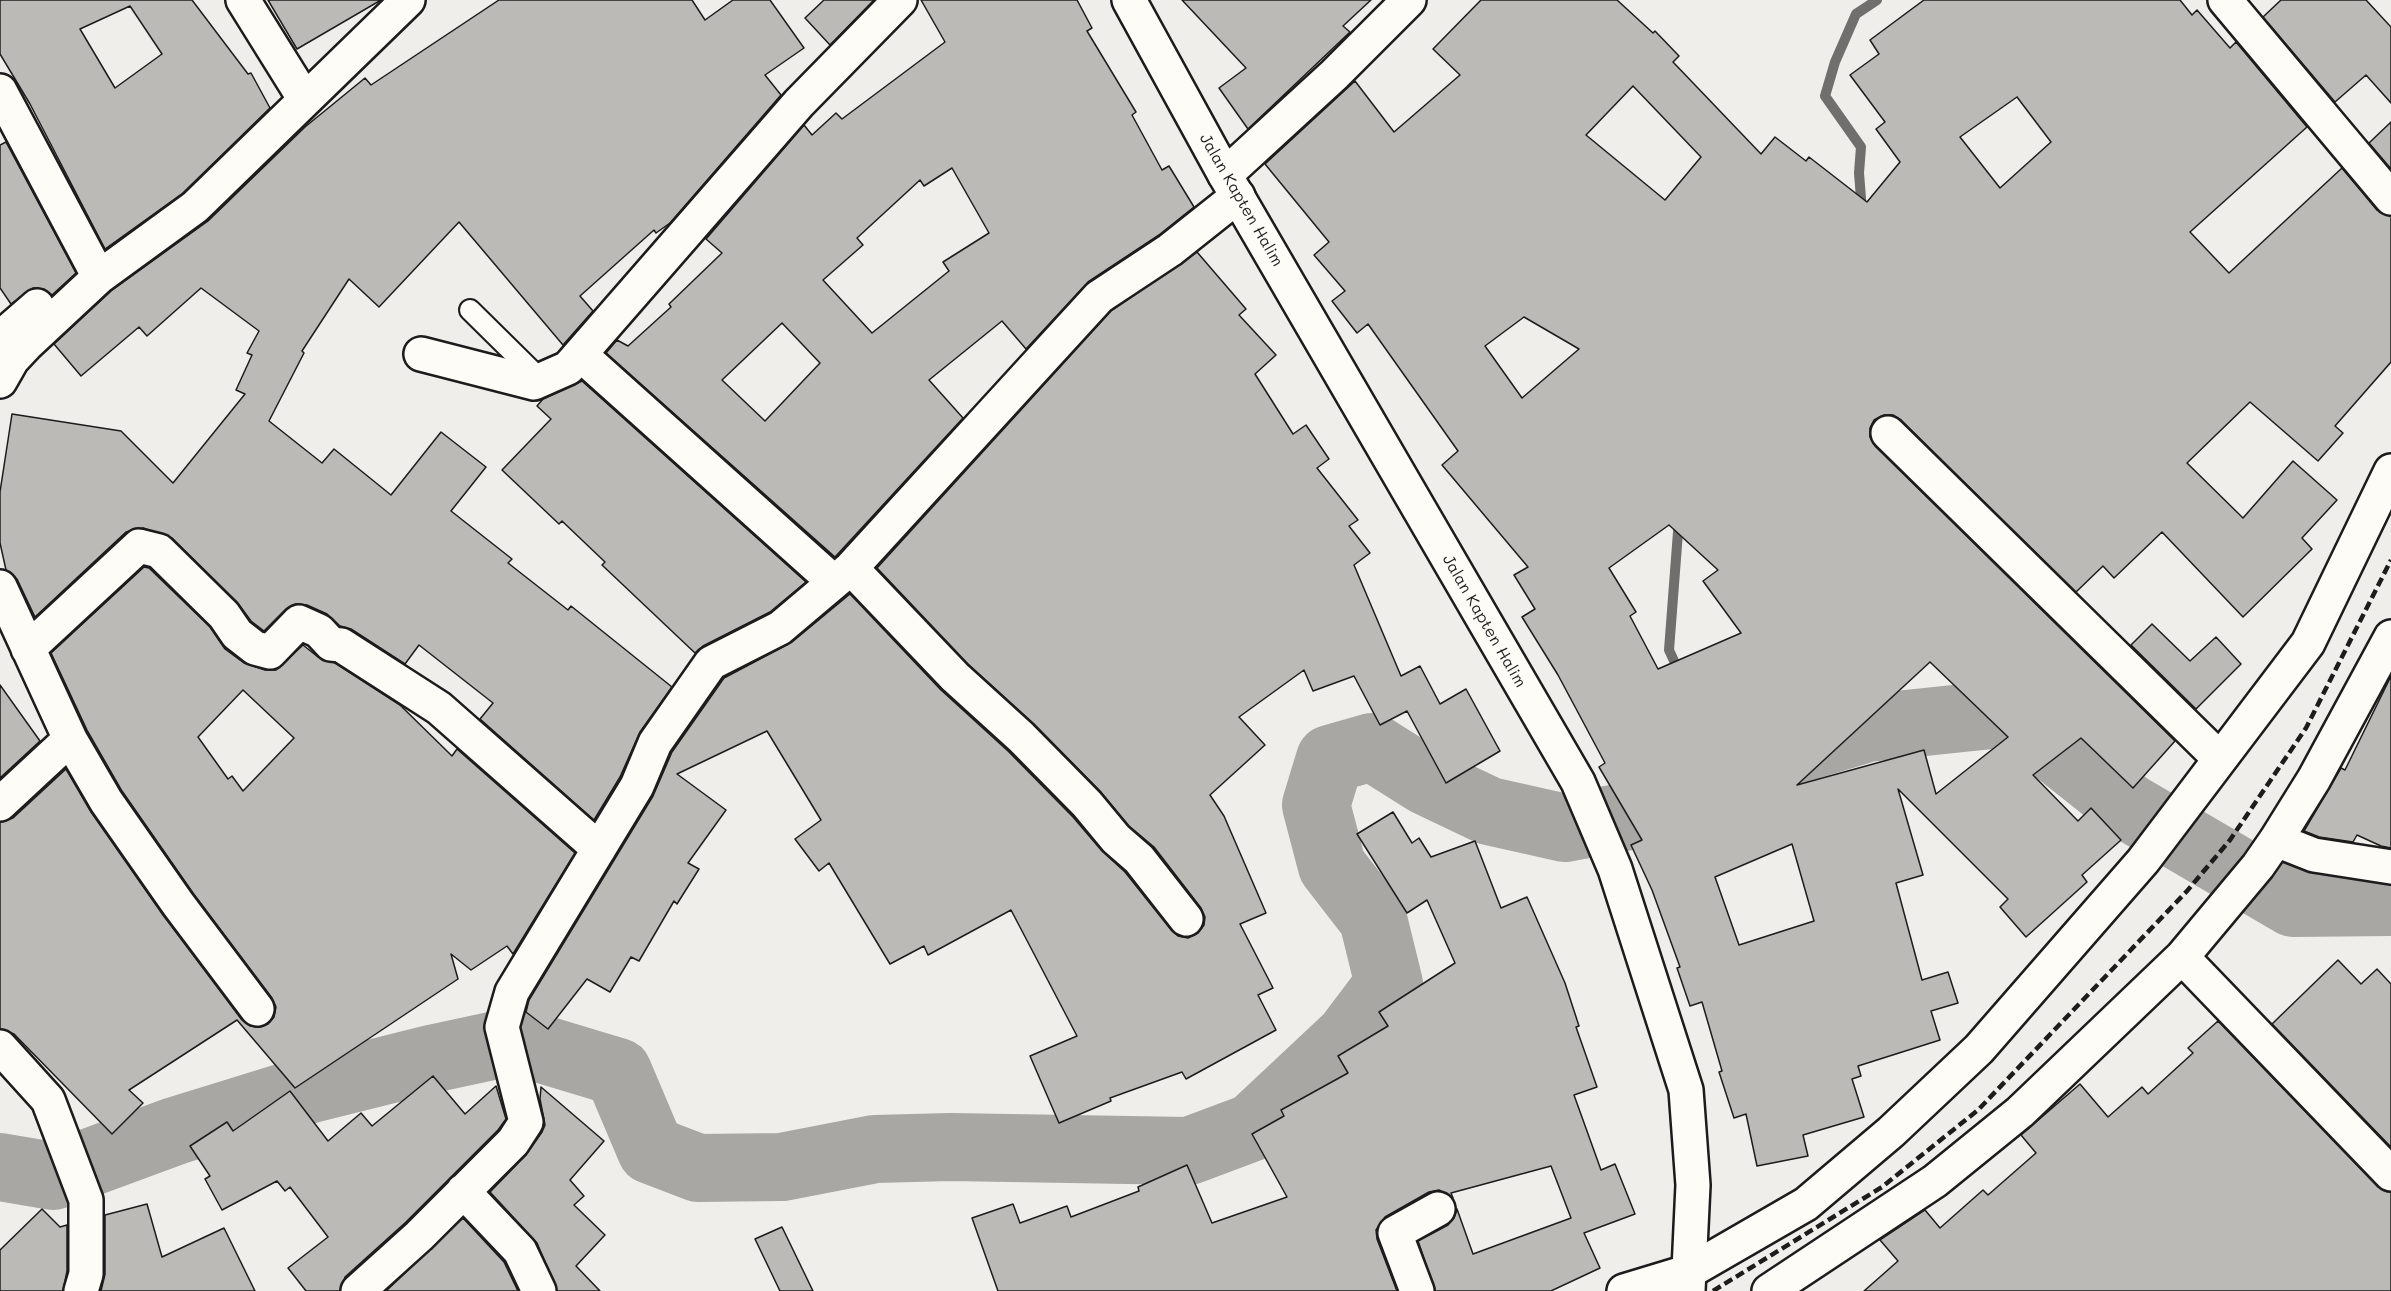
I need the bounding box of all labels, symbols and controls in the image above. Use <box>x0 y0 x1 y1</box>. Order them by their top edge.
street label: Jalan Kapten Halim <box>1195 130 1287 270</box>
street label: Jalan Kapten Halim <box>1438 551 1530 691</box>

